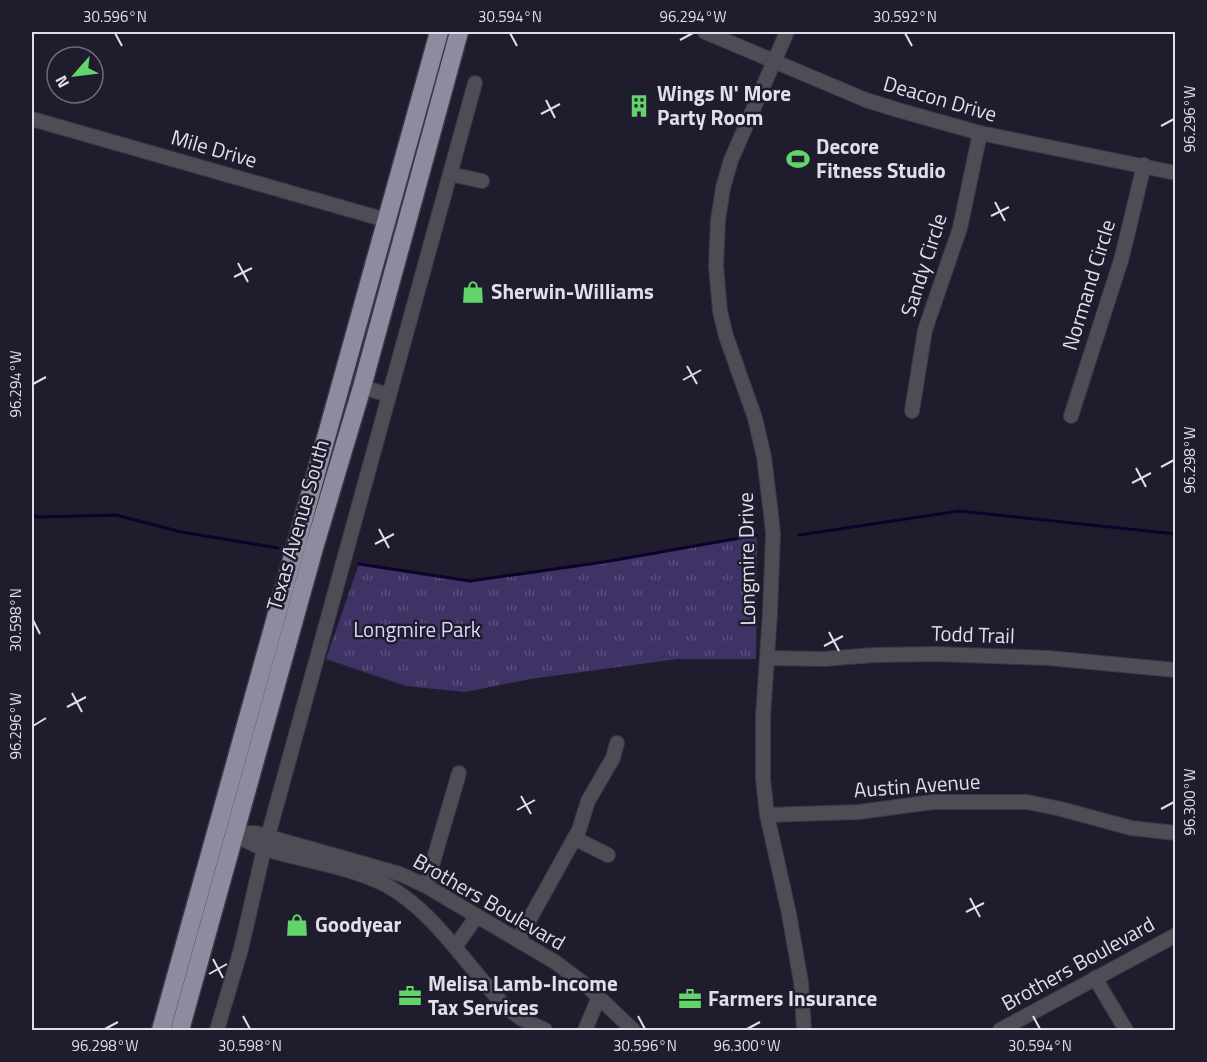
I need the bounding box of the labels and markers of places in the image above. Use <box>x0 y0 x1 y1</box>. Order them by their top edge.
place label: Wings N' More Party Room <box>657 77 791 133</box>
building icon: Wings N' More Party Room <box>626 93 652 119</box>
place label: Decore Fitness Studio <box>816 130 946 186</box>
sports icon: Decore Fitness Studio <box>785 146 811 172</box>
place label: Sherwin-Williams <box>491 275 654 307</box>
shop icon: Sherwin-Williams <box>460 279 486 305</box>
place label: Goodyear <box>315 908 401 940</box>
shop icon: Goodyear <box>284 912 310 938</box>
place label: Melisa Lamb-Income Tax Services <box>428 967 618 1023</box>
place label: Farmers Insurance <box>708 982 877 1014</box>
office icon: Melisa Lamb-Income Tax Services <box>397 983 423 1009</box>
office icon: Farmers Insurance <box>677 986 703 1012</box>

